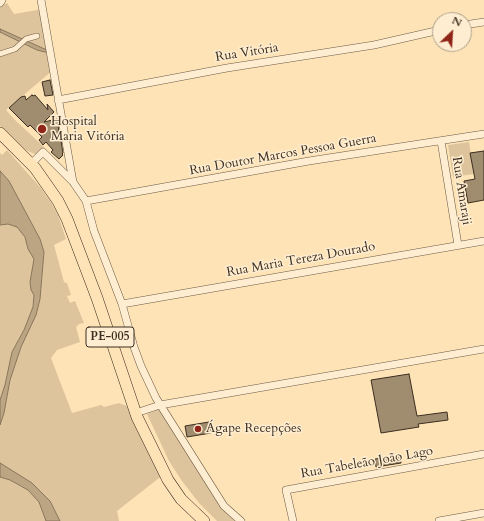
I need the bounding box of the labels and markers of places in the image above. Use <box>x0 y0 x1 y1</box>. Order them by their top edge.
place label: Hospital Maria Vitória <box>51 114 125 145</box>
marker: Hospital Maria Vitória <box>36 123 48 135</box>
place label: Ágape Recepções <box>206 421 301 437</box>
marker: Ágape Recepções <box>193 424 203 434</box>

